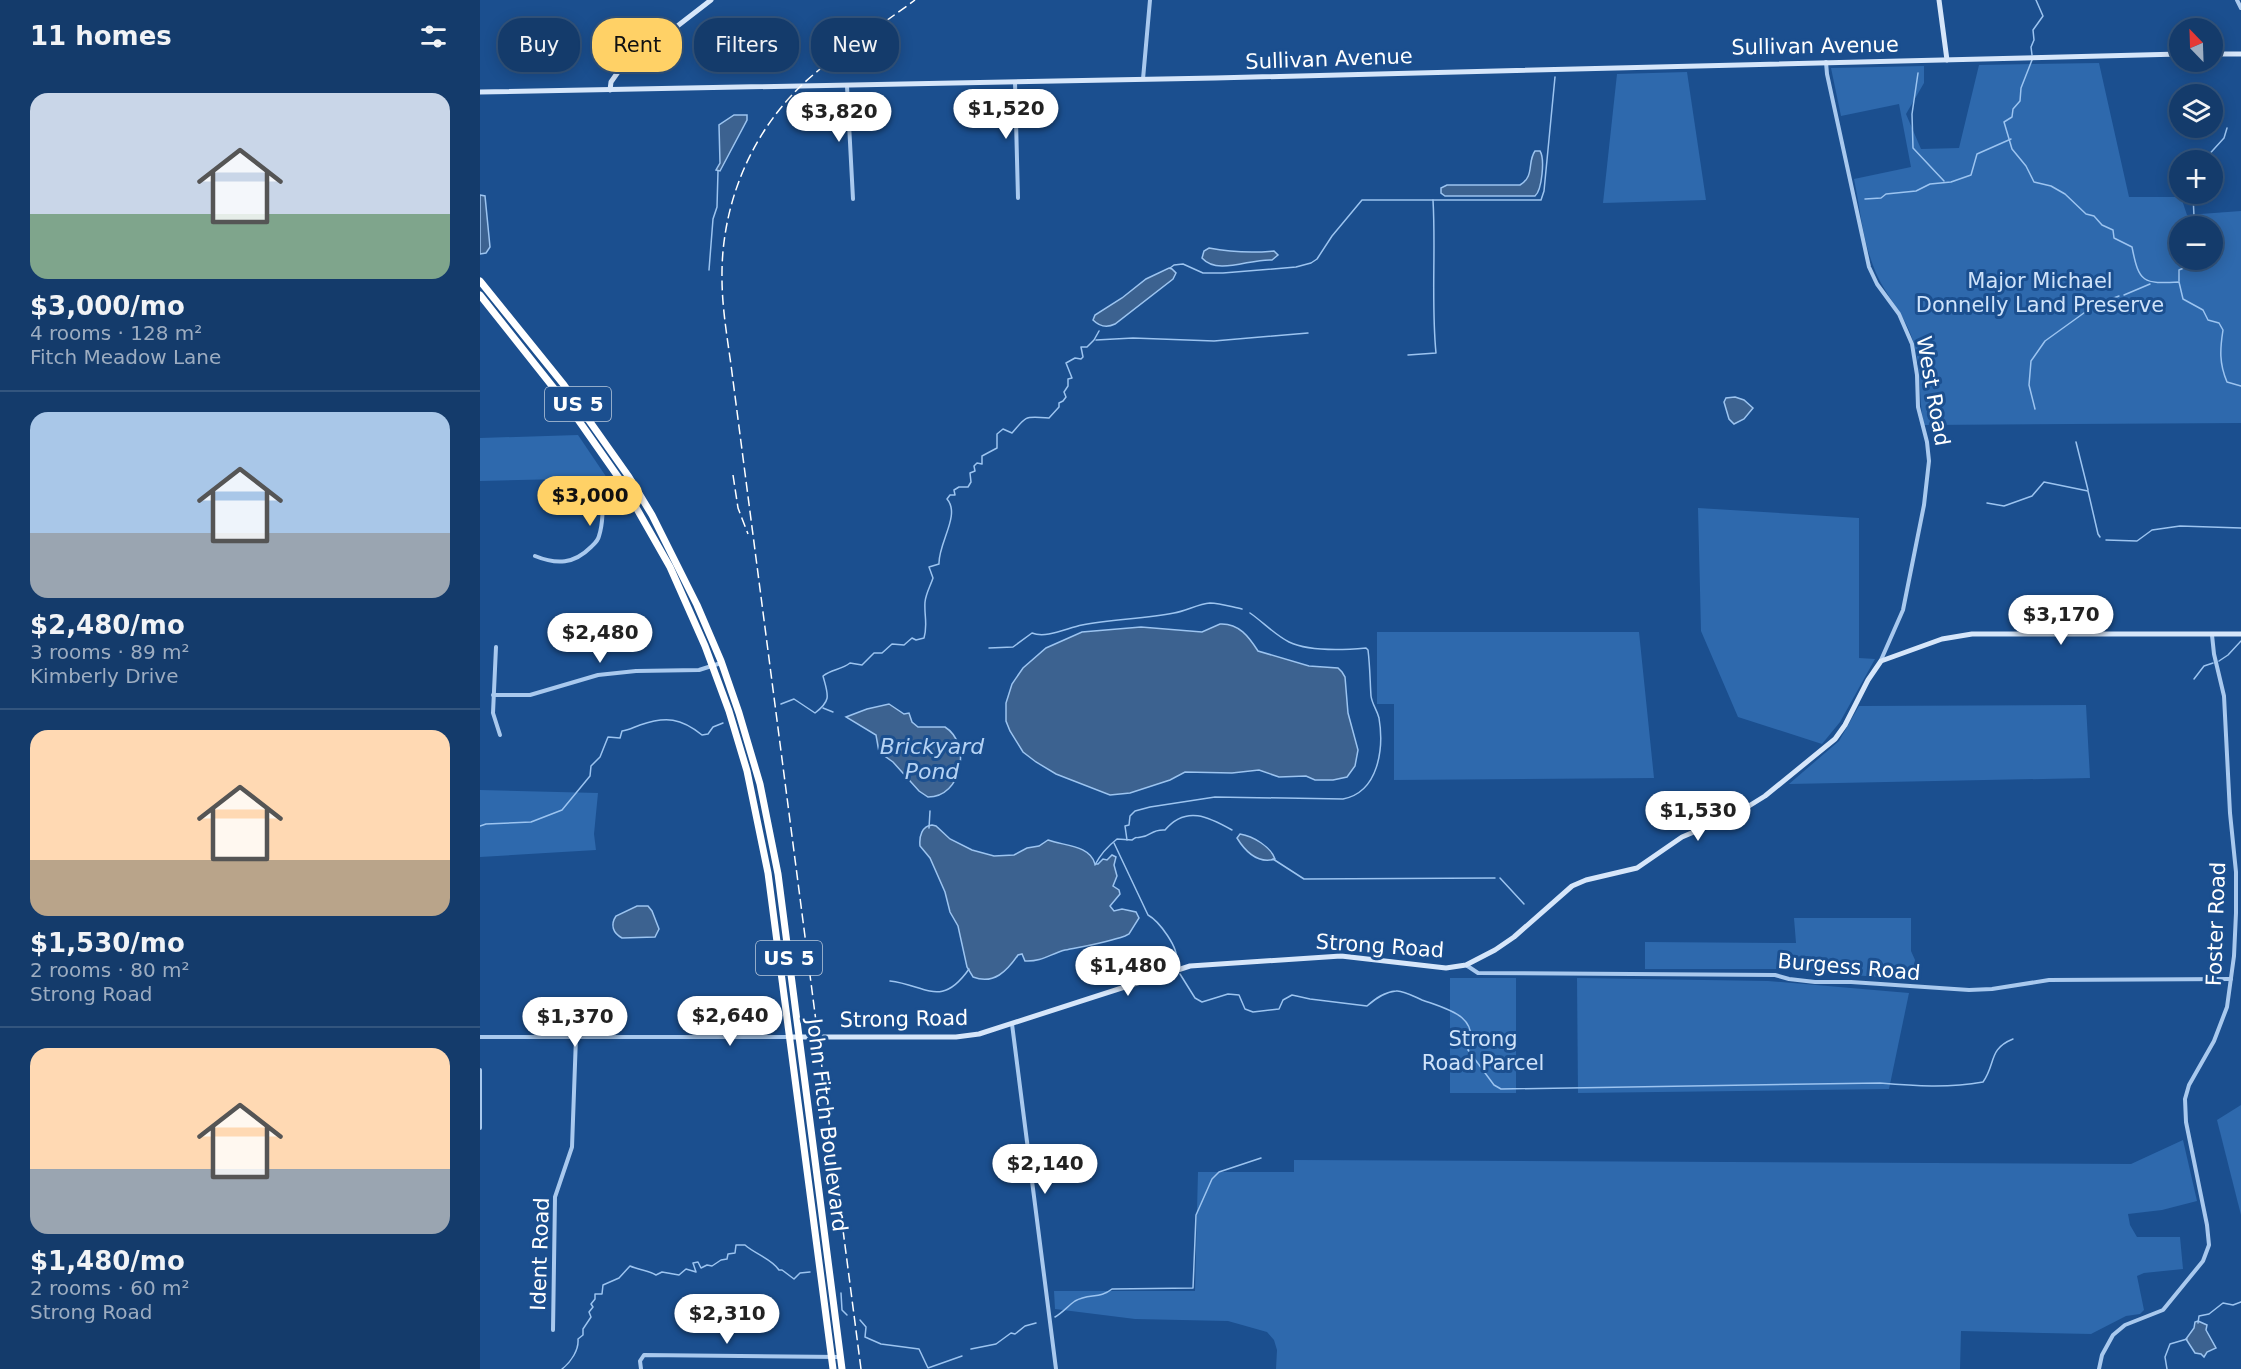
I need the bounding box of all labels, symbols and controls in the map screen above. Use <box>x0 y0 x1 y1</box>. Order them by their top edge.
chip: Buy <box>498 18 580 72</box>
chip: Rent <box>592 18 682 72</box>
chip: Filters <box>694 18 799 72</box>
chip: New <box>811 18 899 72</box>
north arrow <box>2169 18 2223 72</box>
map controls <box>2169 18 2223 270</box>
icon: filters <box>417 20 450 53</box>
text: 11 homes <box>30 21 172 51</box>
street label: Sullivan Avenue <box>1731 33 1899 59</box>
street label: Sullivan Avenue <box>1245 44 1413 74</box>
button: layers <box>2169 84 2223 138</box>
pin: $1,520 <box>957 89 1055 140</box>
pin: $3,820 <box>790 92 888 143</box>
text: $1,520 <box>967 96 1045 120</box>
text: $3,820 <box>800 99 878 123</box>
icon: home <box>186 132 294 240</box>
button: + <box>2169 150 2223 204</box>
button: − <box>2169 216 2223 270</box>
park label: Major Michael Donnelly Land Preserve <box>1916 269 2164 317</box>
text: $3,000/mo <box>30 291 185 321</box>
text: 4 rooms · 128 m² <box>30 321 202 345</box>
street label: West Road <box>1912 334 1954 448</box>
text: Fitch Meadow Lane <box>30 345 221 369</box>
road number: US 5 <box>545 387 611 421</box>
icon: home <box>186 451 294 559</box>
pin: $3,000 <box>541 476 639 527</box>
text: $3,000 <box>551 483 629 507</box>
pin: $3,170 <box>2012 595 2110 646</box>
text: $3,170 <box>2022 602 2100 626</box>
text: $2,480/mo <box>30 610 185 640</box>
pin: $2,480 <box>551 613 649 664</box>
text: $2,480 <box>561 620 639 644</box>
text: 3 rooms · 89 m² <box>30 640 190 664</box>
text: Kimberly Drive <box>30 664 178 688</box>
water label: Brickyard Pond <box>880 734 985 784</box>
icon: home <box>186 769 294 877</box>
pin: $1,530 <box>1649 791 1747 842</box>
text: $1,530 <box>1659 798 1737 822</box>
street label: Foster Road <box>2202 861 2230 987</box>
text: $1,530/mo <box>30 928 185 958</box>
street label: Strong Road <box>1315 930 1445 962</box>
road number: US 5 <box>756 941 822 975</box>
pin: $1,480 <box>1079 946 1177 997</box>
street label: Burgess Road <box>1776 949 1922 985</box>
text: $1,480 <box>1089 953 1167 977</box>
text: 2 rooms · 80 m² <box>30 958 190 982</box>
text: Strong Road <box>30 982 152 1006</box>
pin: $2,640 <box>681 996 779 1047</box>
pin: $1,370 <box>526 997 624 1048</box>
text: $2,640 <box>691 1003 769 1027</box>
text: $1,370 <box>536 1004 614 1028</box>
street label: Strong Road <box>839 1006 969 1032</box>
street label: John Fitch Boulevard <box>802 1015 852 1233</box>
park label: Strong Road Parcel <box>1422 1027 1544 1075</box>
icon: home <box>186 1087 294 1195</box>
pin: $2,140 <box>996 1144 1094 1195</box>
text: $2,140 <box>1006 1151 1084 1175</box>
street label: Ident Road <box>526 1197 554 1311</box>
text: $1,480/mo <box>30 1246 185 1276</box>
text: 2 rooms · 60 m² <box>30 1276 190 1300</box>
pin: $2,310 <box>678 1294 776 1345</box>
text: Strong Road <box>30 1300 152 1324</box>
text: $2,310 <box>688 1301 766 1325</box>

